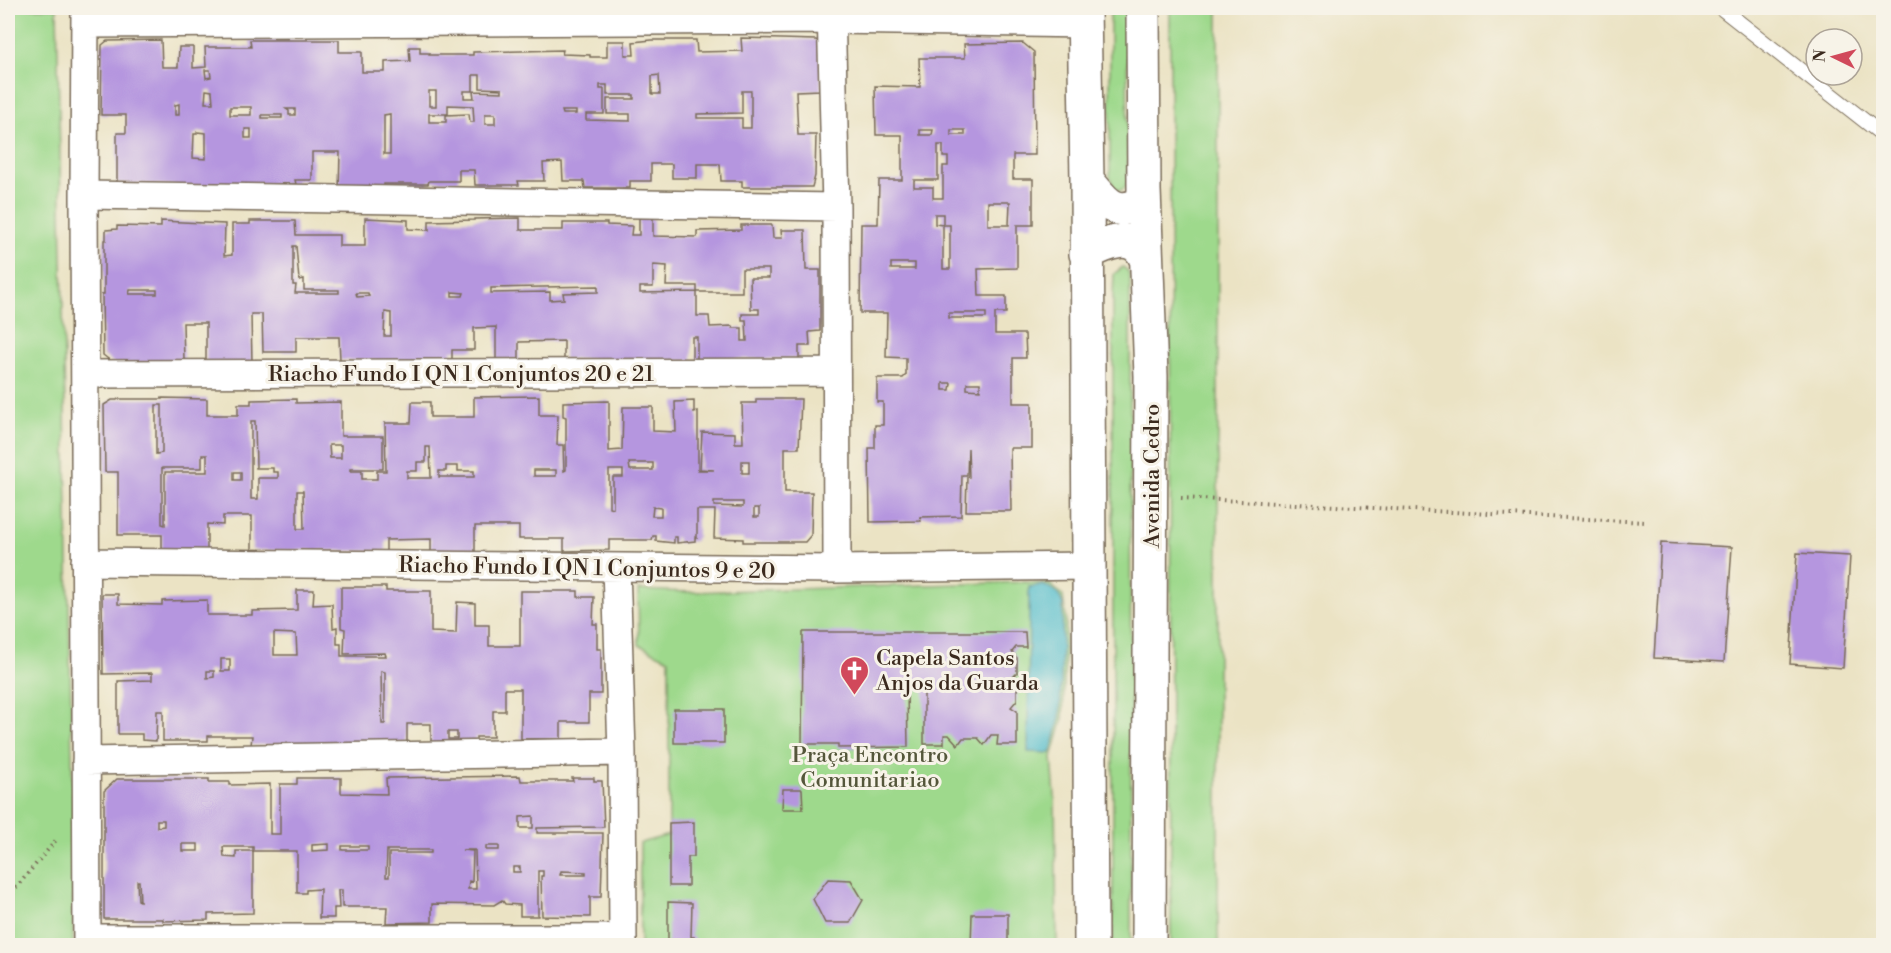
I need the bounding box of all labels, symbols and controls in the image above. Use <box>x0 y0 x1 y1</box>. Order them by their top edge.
north arrow <box>1804 27 1864 87</box>
text: N <box>1810 48 1831 63</box>
street label: Riacho Fundo I QN 1 Conjuntos 20 e 21 <box>268 361 655 388</box>
street label: Avenida Cedro <box>1139 404 1166 549</box>
street label: Riacho Fundo I QN 1 Conjuntos 9 e 20 <box>398 552 776 585</box>
place label: Capela Santos Anjos da Guarda <box>875 645 1040 697</box>
church icon: Capela Santos Anjos da Guarda <box>839 654 871 696</box>
park label: Praça Encontro Comunitariao <box>792 742 948 794</box>

